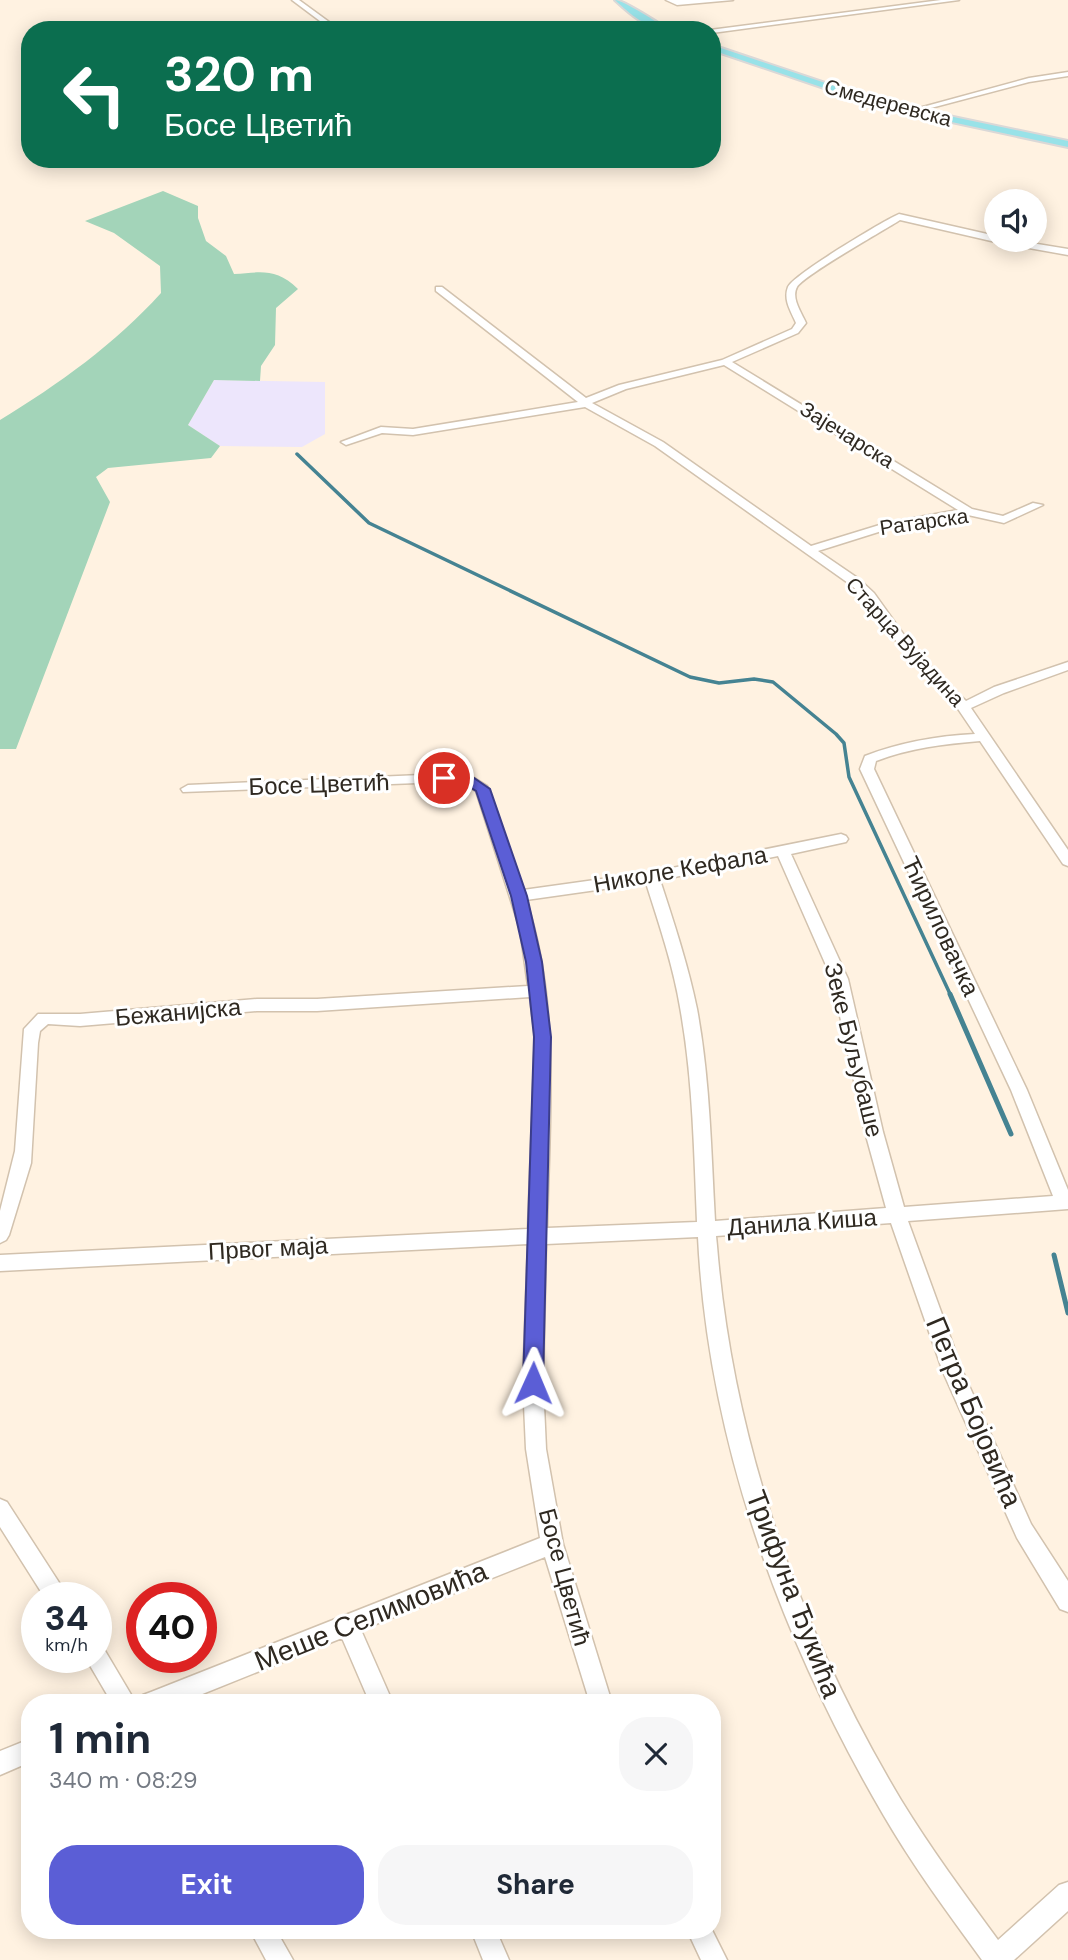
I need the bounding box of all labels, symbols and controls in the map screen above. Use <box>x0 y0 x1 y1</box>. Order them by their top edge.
text: 320 m <box>164 42 314 106</box>
icon: left <box>49 49 140 140</box>
street label: Смедеревска <box>821 73 955 134</box>
text: Босе Цветић <box>164 104 352 146</box>
map controls <box>984 189 1047 252</box>
button: sound <box>984 189 1047 252</box>
street label: Зајечарска <box>795 395 900 475</box>
street label: Ратарска <box>878 502 970 542</box>
street label: Старца Вујадина <box>839 571 971 713</box>
pin <box>414 748 474 808</box>
icon: arrive <box>425 759 463 797</box>
street label: Босе Цветић <box>248 766 390 802</box>
street label: Николе Кефала <box>591 838 770 900</box>
street label: Ћириловачка <box>895 851 987 1001</box>
street label: Зеке Буљубаше <box>817 960 891 1140</box>
street label: Бежанијска <box>114 991 243 1033</box>
street label: Данила Киша <box>726 1201 879 1243</box>
street label: Првог маја <box>207 1229 329 1267</box>
street label: Петра Бојовића <box>917 1311 1031 1513</box>
position arrow <box>496 1346 570 1420</box>
street label: Трифуна Ђукића <box>737 1485 851 1703</box>
street label: Босе Цветић <box>532 1505 598 1649</box>
street label: Меше Селимовића <box>249 1552 493 1680</box>
speed limit sign: 40 <box>126 1582 217 1673</box>
text: 34 <box>45 1595 88 1641</box>
text: km/h <box>45 1633 88 1657</box>
text: 1 min <box>49 1711 151 1766</box>
button: close <box>619 1717 693 1791</box>
text: 340 m · 08:29 <box>49 1765 198 1795</box>
button: Exit <box>49 1845 364 1925</box>
button: Share <box>378 1845 693 1925</box>

